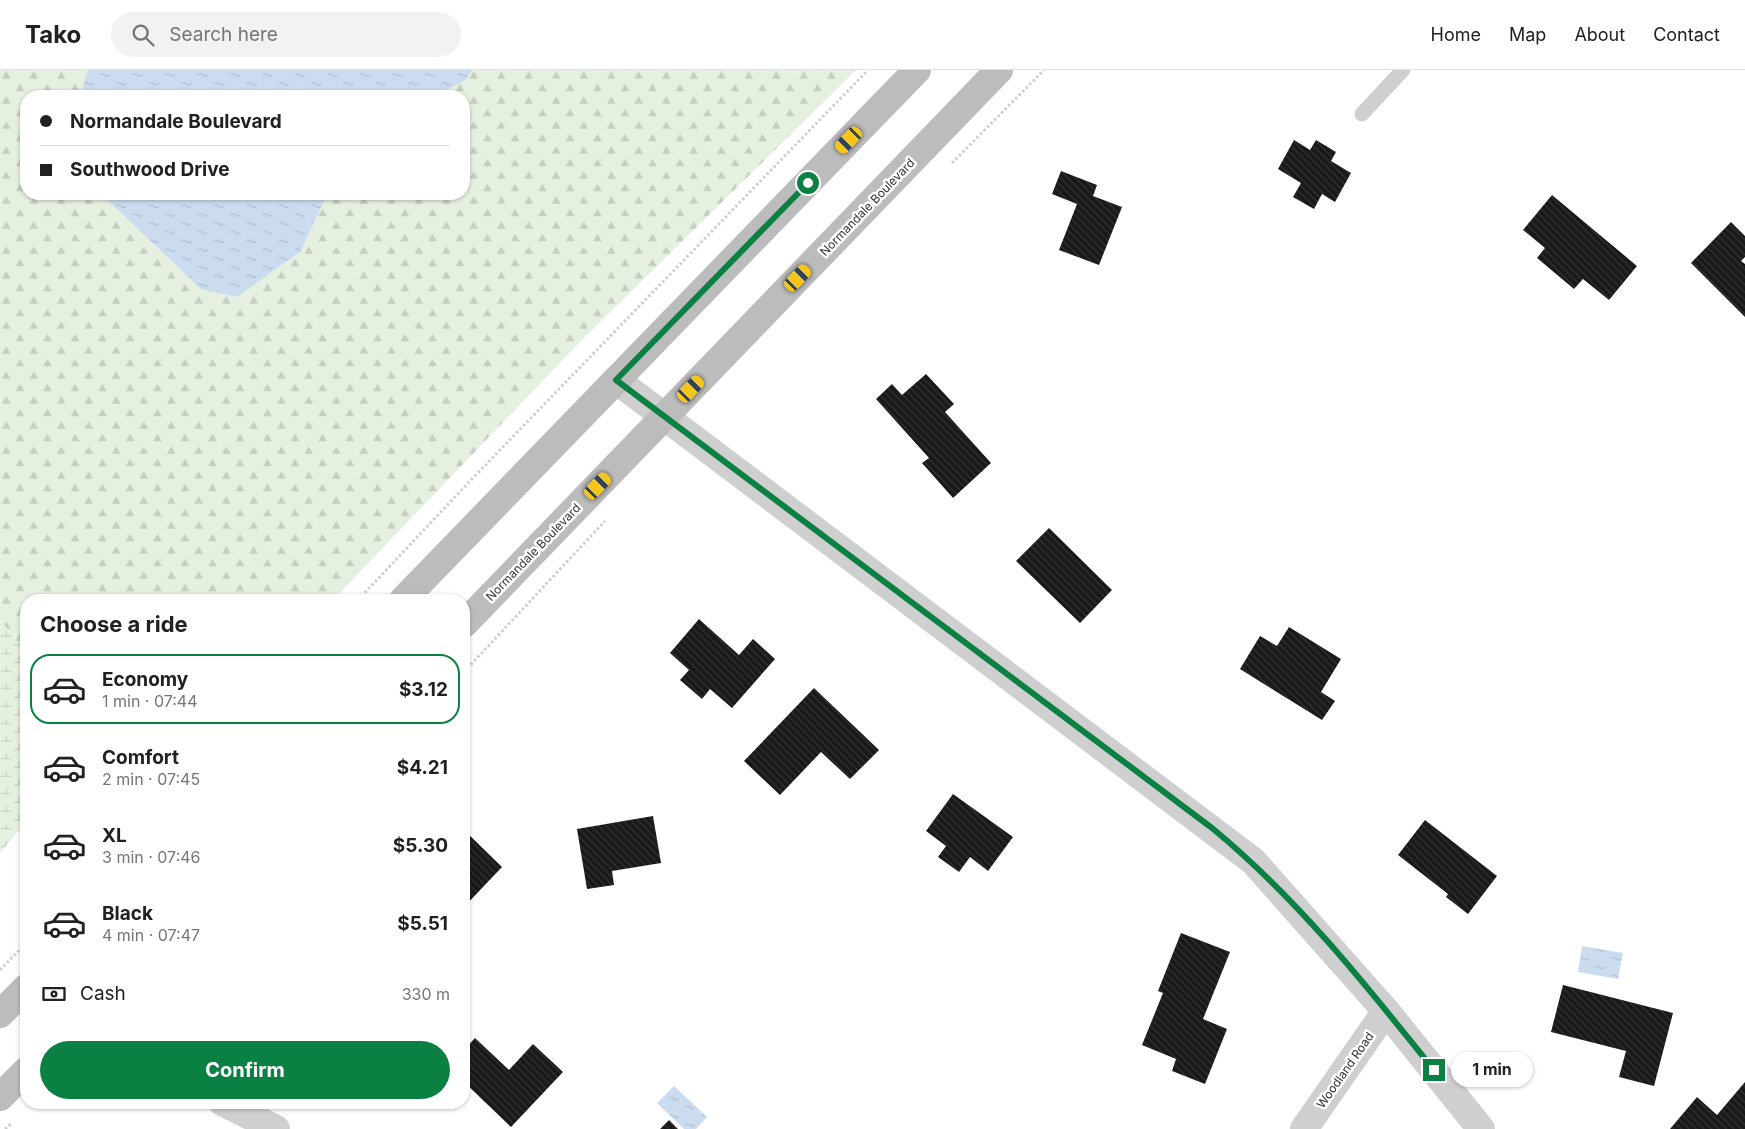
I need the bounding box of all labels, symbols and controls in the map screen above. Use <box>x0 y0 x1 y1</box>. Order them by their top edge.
search box <box>111 12 461 57</box>
text: Tako <box>25 20 81 49</box>
icon: search <box>129 21 157 49</box>
text: Search here <box>169 23 278 46</box>
text: Home <box>1431 24 1481 45</box>
text: Map <box>1509 24 1546 45</box>
text: About <box>1574 24 1625 45</box>
text: Contact <box>1653 24 1720 45</box>
text: Normandale Boulevard <box>70 110 282 133</box>
car <box>833 124 864 156</box>
street label: Normandale Boulevard <box>817 155 917 259</box>
text: Southwood Drive <box>70 158 230 181</box>
route start <box>797 172 819 194</box>
car <box>782 262 813 294</box>
car <box>675 373 706 405</box>
car <box>582 470 613 502</box>
street label: Normandale Boulevard <box>483 500 583 604</box>
text: Choose a ride <box>40 611 188 637</box>
icon: car <box>42 667 87 712</box>
text: Economy <box>102 668 188 691</box>
text: $3.12 <box>399 678 448 701</box>
text: 1 min · 07:44 <box>102 691 198 711</box>
icon: car <box>42 745 87 790</box>
text: Comfort <box>102 746 179 769</box>
text: $4.21 <box>397 756 448 779</box>
text: 2 min · 07:45 <box>102 769 200 789</box>
icon: car <box>42 823 87 868</box>
text: XL <box>102 824 127 847</box>
text: $5.30 <box>393 834 448 857</box>
text: 3 min · 07:46 <box>102 847 201 867</box>
icon: car <box>42 901 87 946</box>
text: Black <box>102 902 153 925</box>
text: $5.51 <box>397 912 448 935</box>
text: 4 min · 07:47 <box>102 925 200 945</box>
icon: cash <box>40 980 68 1008</box>
text: Cash <box>80 982 126 1005</box>
text: 330 m <box>402 984 450 1004</box>
street label: Woodland Road <box>1313 1029 1377 1111</box>
button: Confirm <box>40 1041 450 1099</box>
callout: 1 min <box>1452 1052 1534 1088</box>
route end <box>1423 1059 1445 1081</box>
text: 1 min <box>1472 1059 1512 1079</box>

